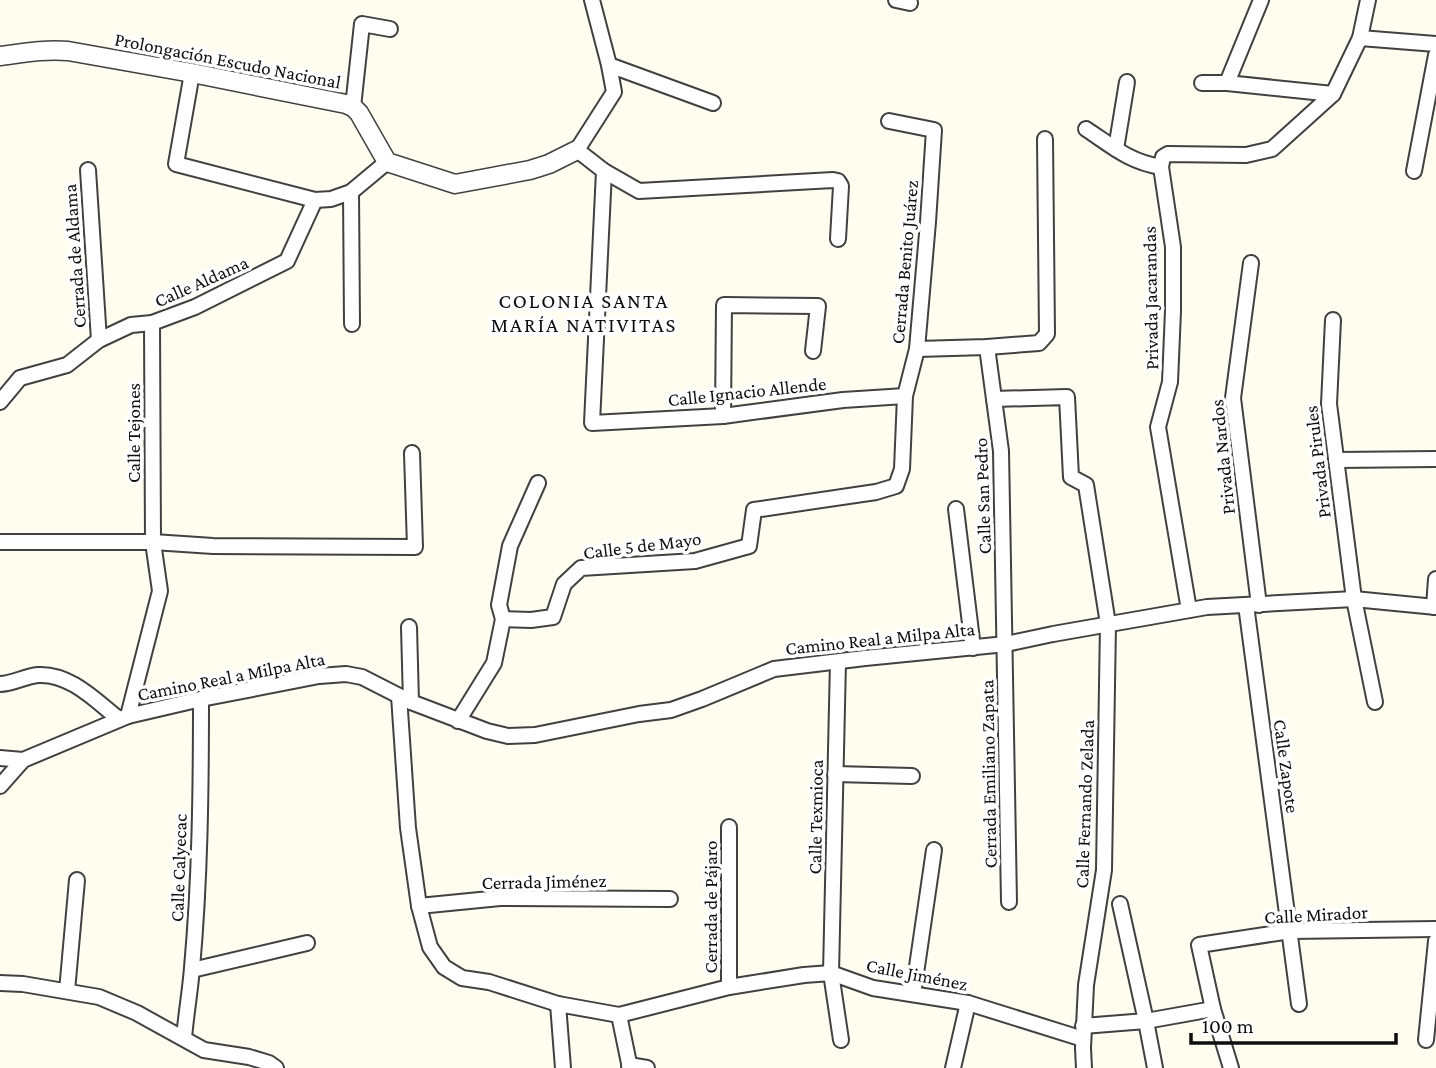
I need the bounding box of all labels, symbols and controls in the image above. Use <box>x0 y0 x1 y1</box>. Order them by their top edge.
street label: Prolongación Escudo Nacional <box>113 28 343 93</box>
street label: Cerrada Benito Juárez <box>887 179 922 345</box>
street label: Cerrada de Aldama <box>59 183 90 329</box>
street label: Privada Jacarandas <box>1139 226 1162 370</box>
street label: Calle Aldama <box>151 251 252 311</box>
district label: COLONIA SANTA MARÍA NATIVITAS <box>491 289 677 337</box>
street label: Calle Ignacio Allende <box>667 373 827 410</box>
street label: Calle Tejones <box>123 383 145 483</box>
street label: Privada Nardos <box>1206 398 1239 515</box>
street label: Privada Pirules <box>1300 404 1335 519</box>
street label: Calle San Pedro <box>970 437 995 555</box>
street label: Calle 5 de Mayo <box>582 528 702 563</box>
street label: Camino Real a Milpa Alta <box>784 618 976 659</box>
street label: Camino Real a Milpa Alta <box>136 648 327 705</box>
street label: Cerrada Emiliano Zapata <box>976 679 1001 869</box>
street label: Calle Zapote <box>1270 718 1303 814</box>
street label: Calle Fernando Zelada <box>1071 719 1098 889</box>
street label: Calle Texmioca <box>804 759 827 875</box>
street label: Calle Calyecac <box>166 813 191 922</box>
street label: Cerrada de Pájaro <box>700 841 722 973</box>
street label: Cerrada Jiménez <box>481 870 607 893</box>
street label: Calle Mirador <box>1264 901 1369 928</box>
street label: Calle Jiménez <box>864 954 969 995</box>
scale bar <box>1191 1002 1396 1046</box>
text: 100 m <box>1202 1014 1254 1038</box>

